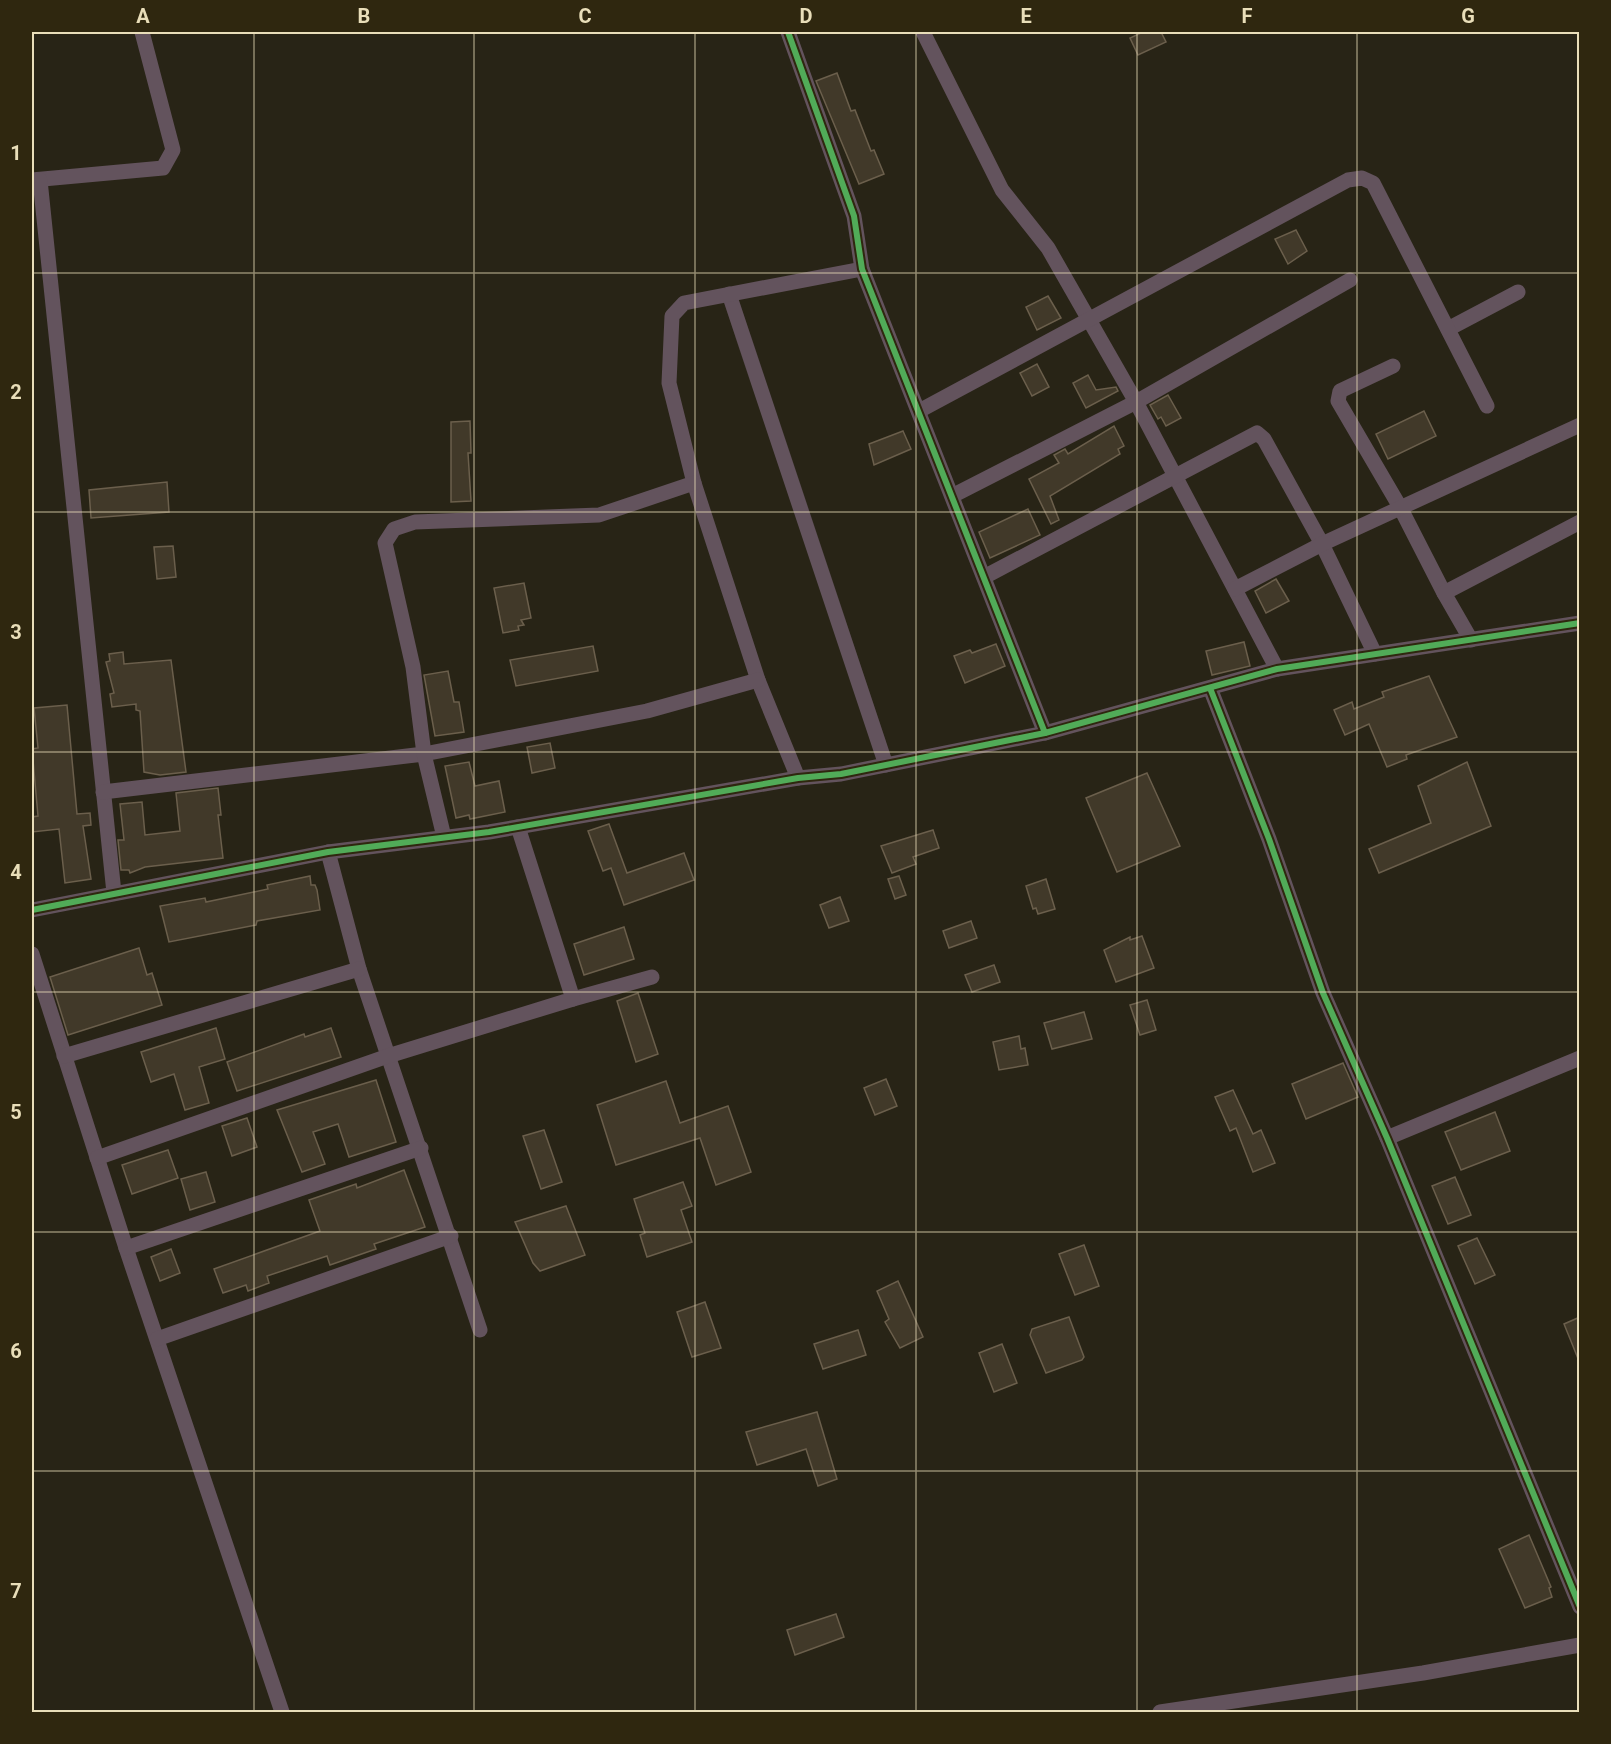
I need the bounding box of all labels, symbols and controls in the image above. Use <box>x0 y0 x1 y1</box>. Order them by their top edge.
text: A <box>136 4 150 28</box>
text: B <box>358 4 370 28</box>
text: C <box>578 4 592 28</box>
text: D <box>800 4 813 28</box>
text: E <box>1020 4 1032 28</box>
text: F <box>1242 4 1253 28</box>
text: G <box>1461 4 1475 28</box>
text: 1 <box>10 141 22 165</box>
text: 2 <box>10 380 22 404</box>
text: 3 <box>10 620 22 644</box>
text: 4 <box>10 860 22 884</box>
text: 5 <box>10 1100 22 1124</box>
text: 6 <box>10 1339 22 1363</box>
text: 7 <box>10 1579 22 1603</box>

